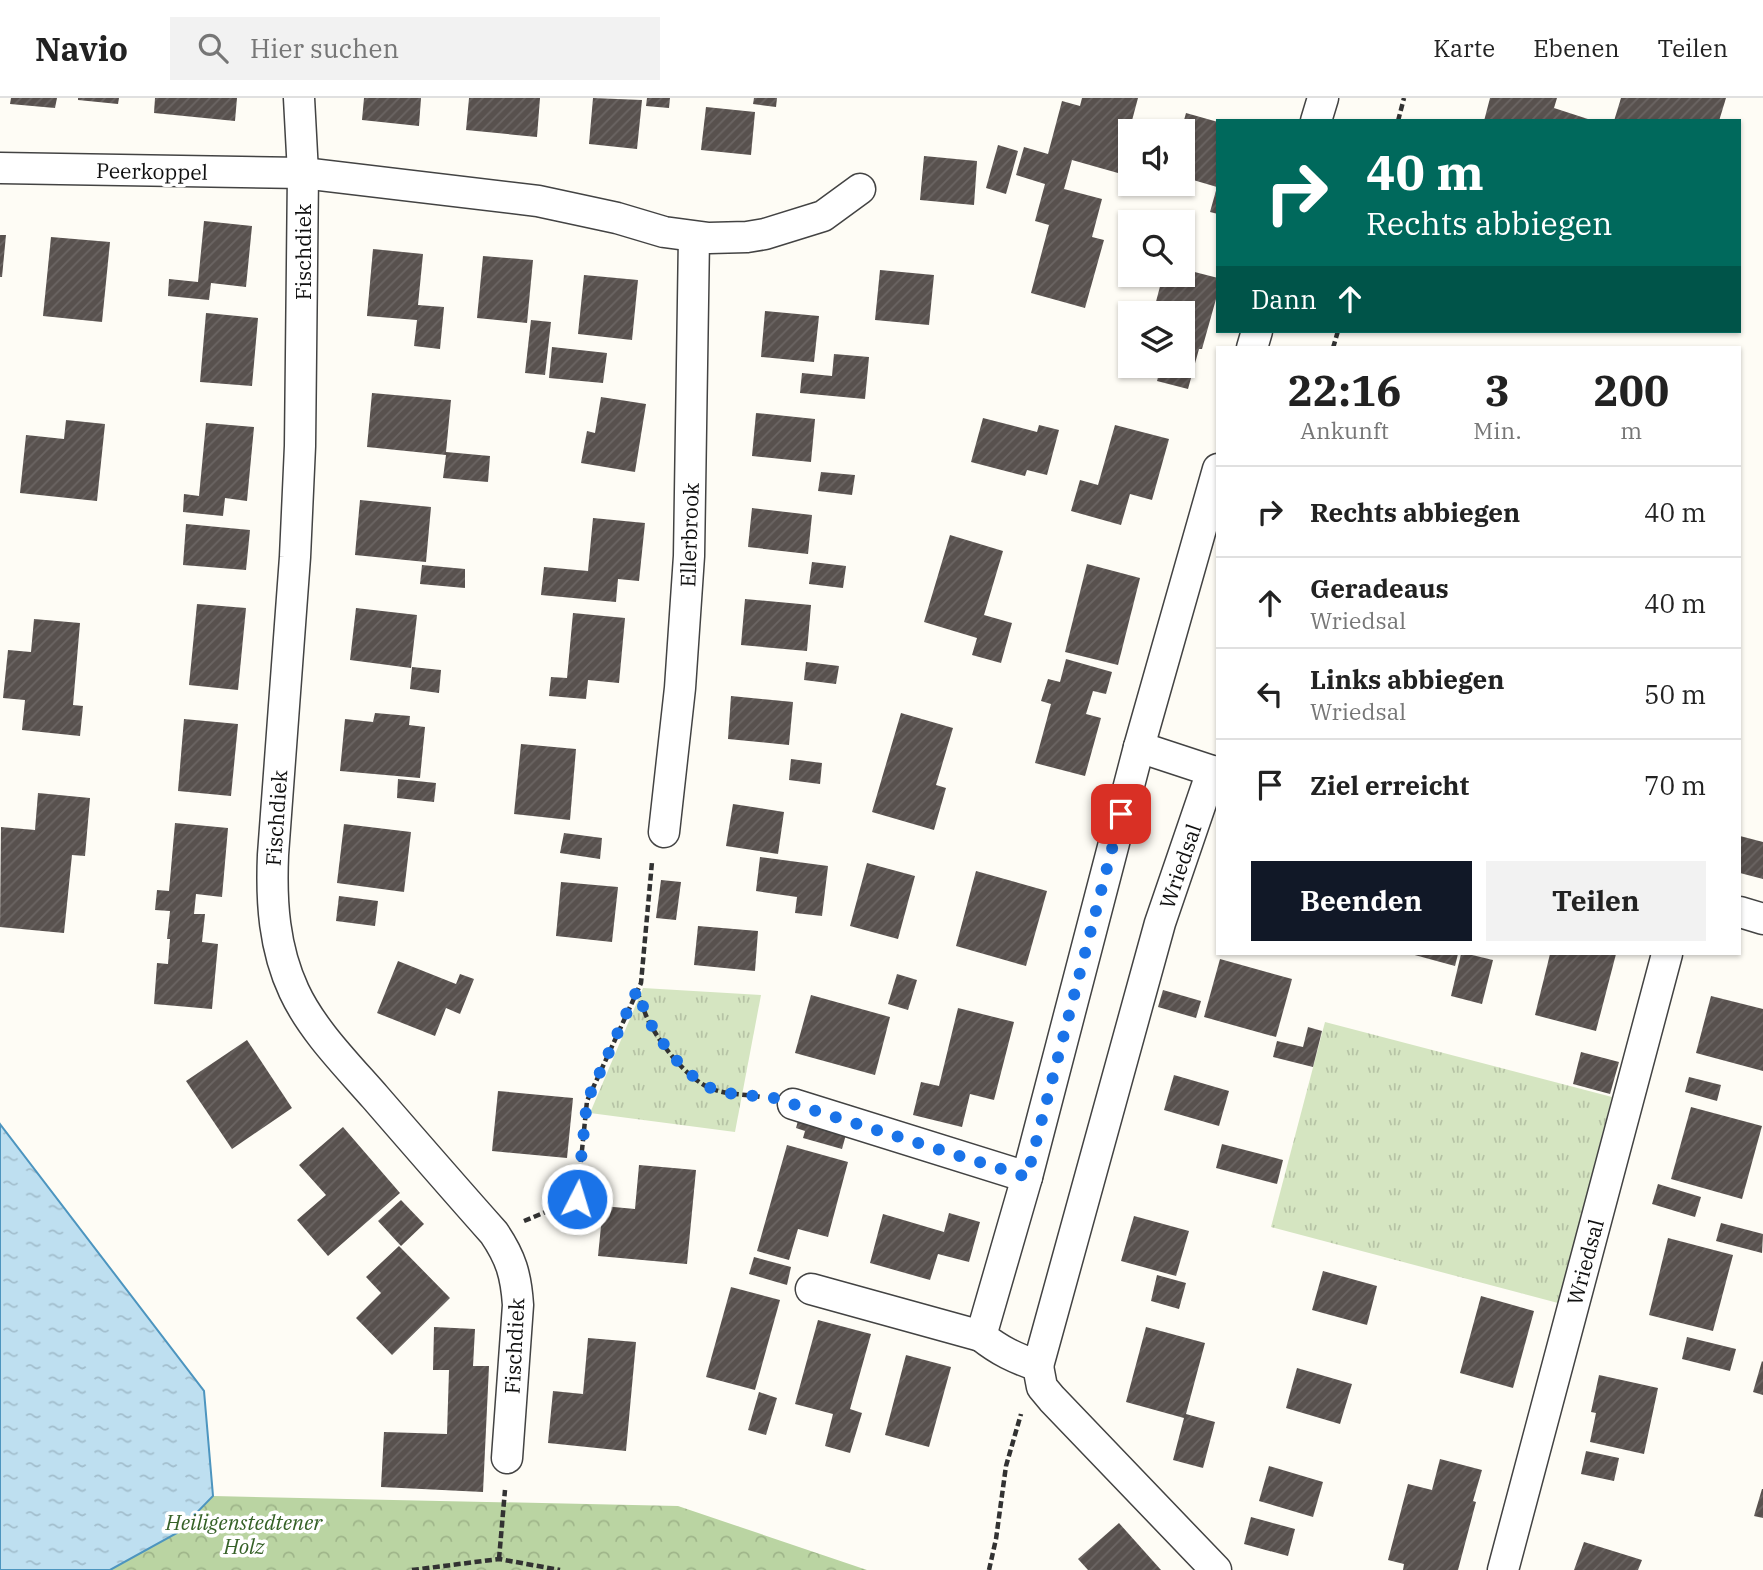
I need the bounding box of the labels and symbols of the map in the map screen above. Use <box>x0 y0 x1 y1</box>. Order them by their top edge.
street label: Peerkoppel <box>96 156 208 186</box>
street label: Fischdiek <box>289 203 317 300</box>
street label: Ellerbrook <box>673 481 705 588</box>
street label: Fischdiek <box>259 768 293 867</box>
pin <box>1091 784 1151 844</box>
street label: Wriedsal <box>1152 820 1208 912</box>
position arrow <box>540 1162 614 1236</box>
street label: Wriedsal <box>1560 1216 1610 1308</box>
street label: Fischdiek <box>497 1296 531 1395</box>
park label: Heiligenstedtener Holz <box>165 1508 323 1560</box>

